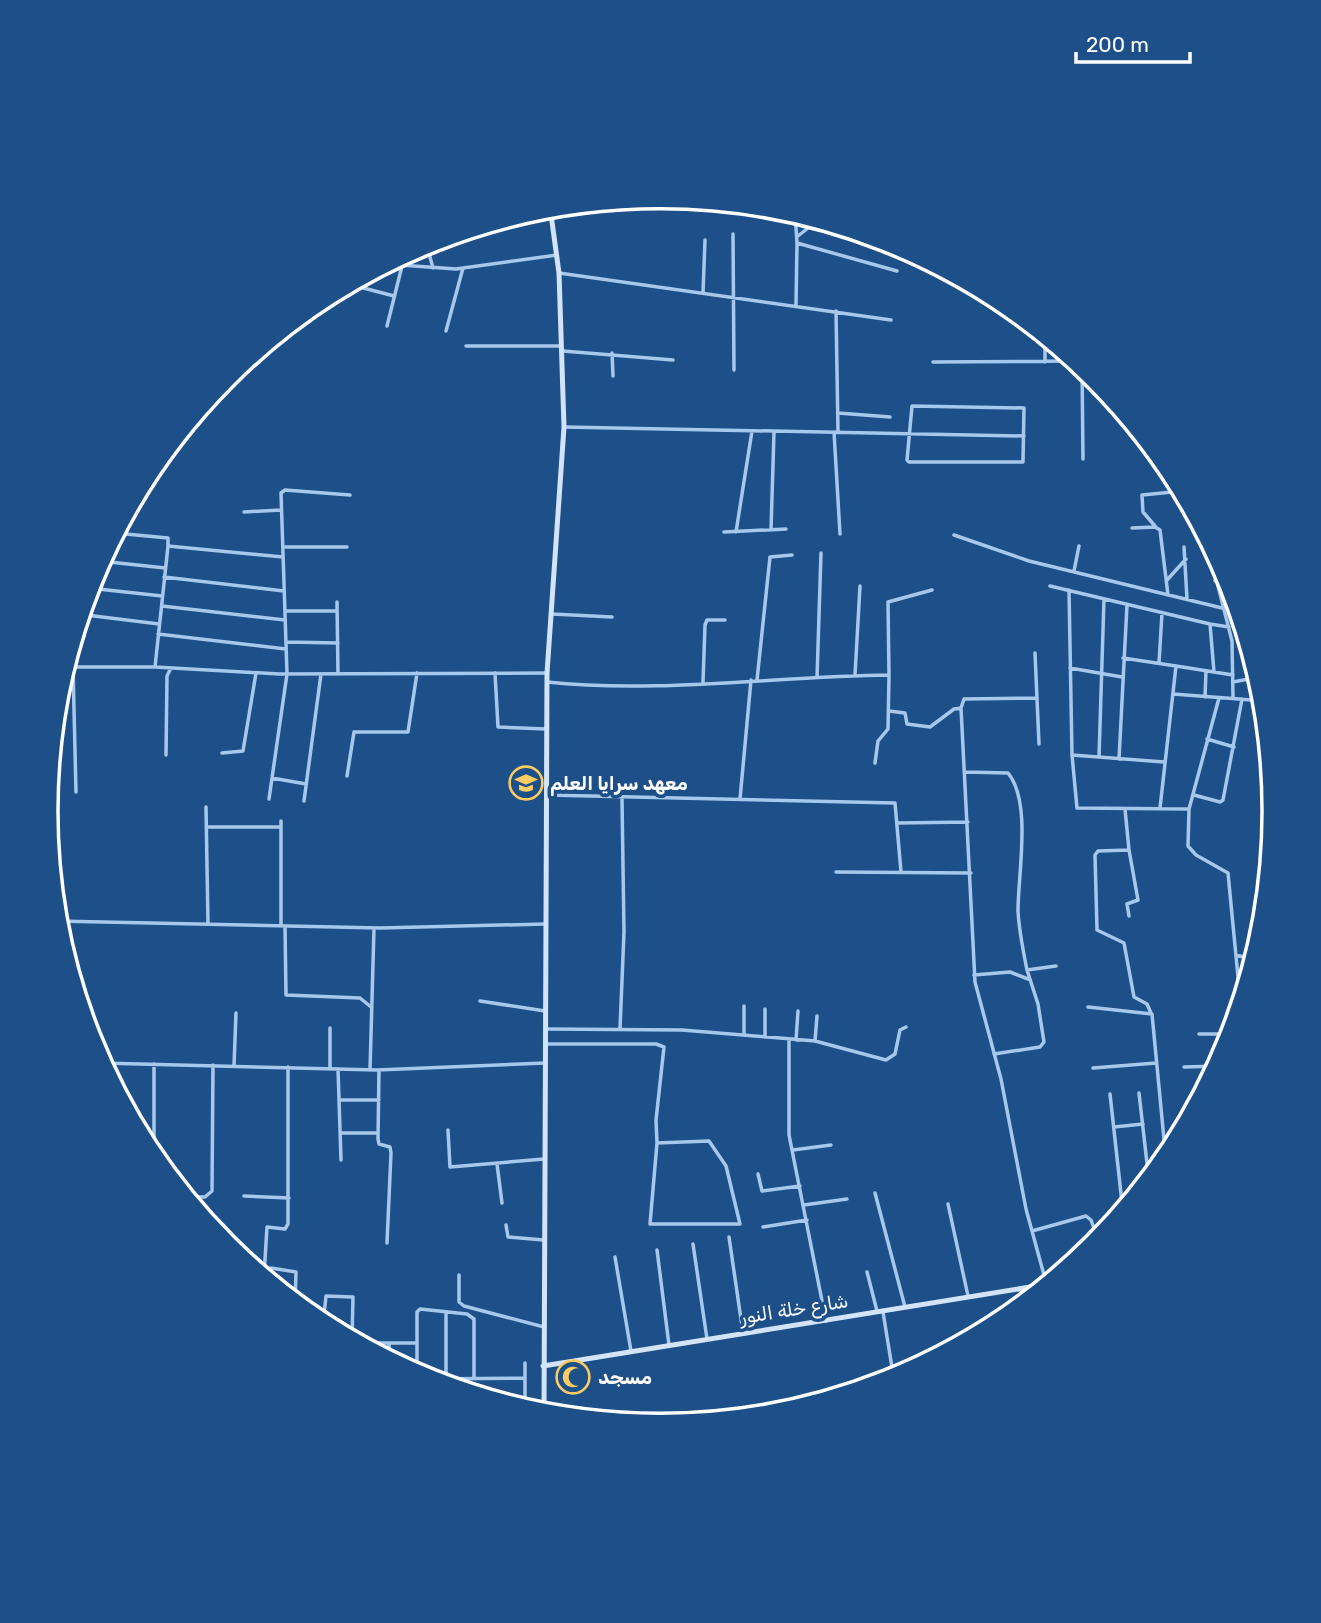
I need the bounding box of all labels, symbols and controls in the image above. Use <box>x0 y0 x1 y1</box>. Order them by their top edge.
scale bar <box>1076 21 1190 65</box>
text: 200 m <box>1086 32 1149 57</box>
school or university icon: معهد سرايا العلم <box>507 764 545 802</box>
place label: معهد سرايا العلم <box>550 772 688 796</box>
street label: شارع خلة النور <box>737 1289 850 1331</box>
mosque icon: مسجد <box>554 1358 592 1396</box>
place label: مسجد <box>598 1366 652 1389</box>

